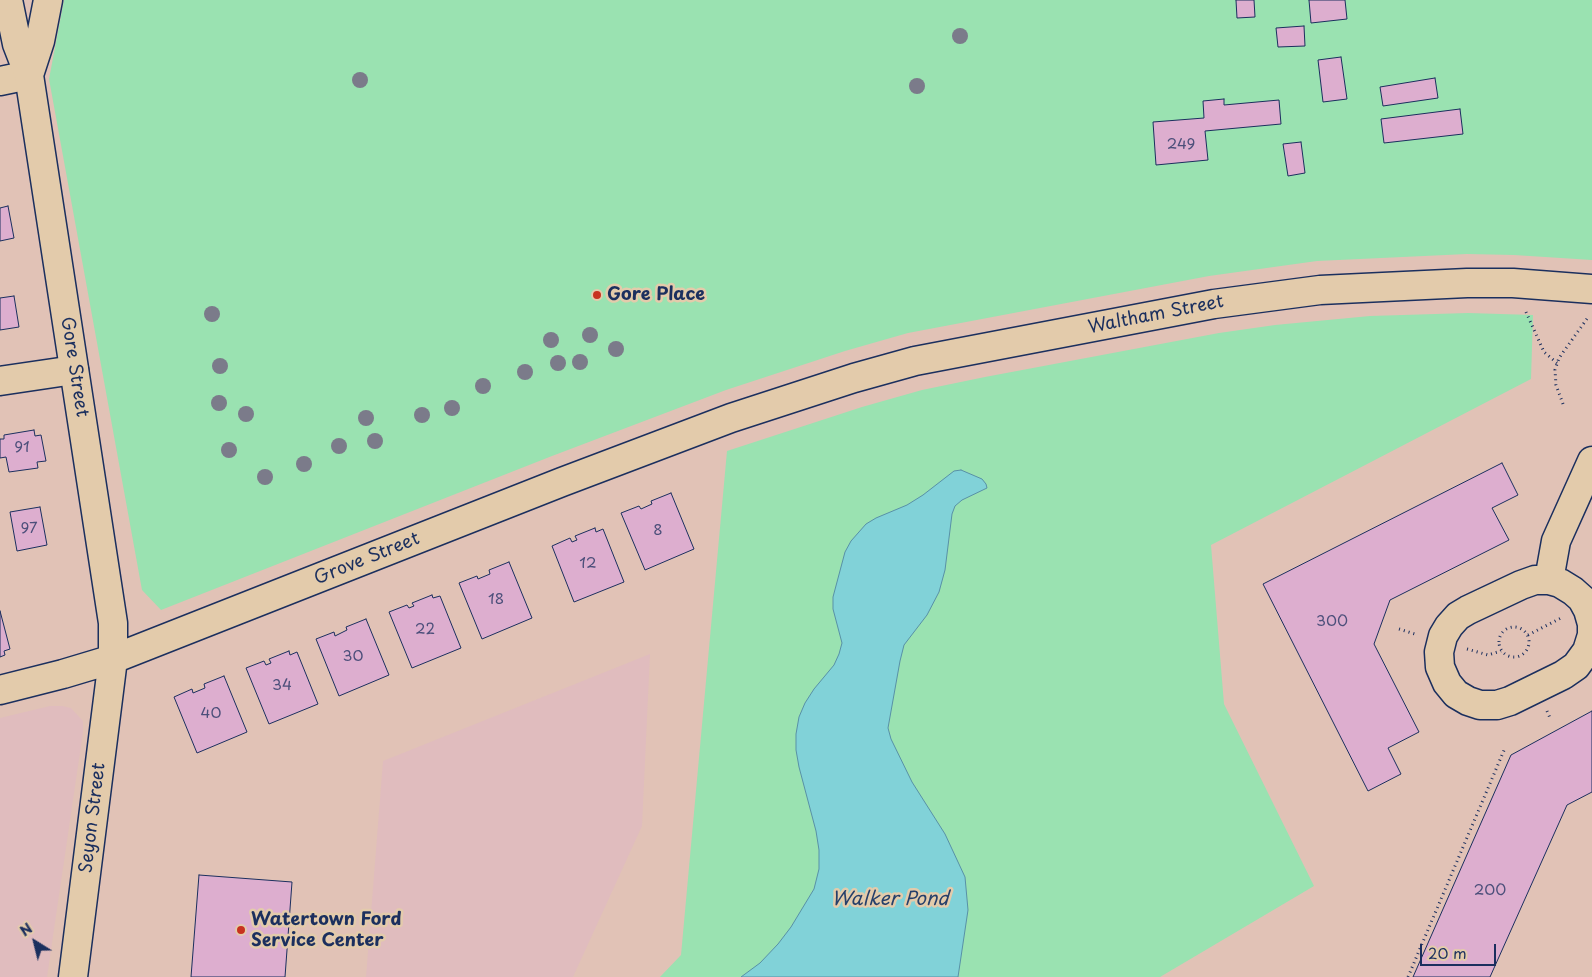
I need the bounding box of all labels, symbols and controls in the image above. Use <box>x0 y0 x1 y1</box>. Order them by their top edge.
house number: 249 <box>1167 136 1195 154</box>
place label: Gore Place <box>607 284 705 306</box>
marker: Gore Place <box>591 289 603 301</box>
street label: Waltham Street <box>1086 291 1226 339</box>
street label: Gore Street <box>55 315 93 419</box>
house number: 91 <box>14 439 30 457</box>
house number: 97 <box>20 520 38 538</box>
house number: 8 <box>653 522 663 540</box>
street label: Grove Street <box>311 528 423 590</box>
house number: 12 <box>579 555 597 573</box>
house number: 18 <box>488 591 504 609</box>
house number: 300 <box>1316 613 1348 631</box>
house number: 22 <box>415 621 435 639</box>
house number: 30 <box>343 648 363 666</box>
house number: 34 <box>272 677 292 695</box>
house number: 40 <box>201 705 221 723</box>
street label: Seyon Street <box>76 761 110 875</box>
house number: 200 <box>1474 882 1506 900</box>
water label: Walker Pond <box>832 889 948 911</box>
place label: Watertown Ford Service Center <box>251 909 401 952</box>
north arrow <box>10 917 60 967</box>
text: N <box>15 918 37 941</box>
marker: Watertown Ford Service Center <box>235 924 247 936</box>
scale bar <box>1422 934 1498 966</box>
text: 20 m <box>1428 941 1467 964</box>

